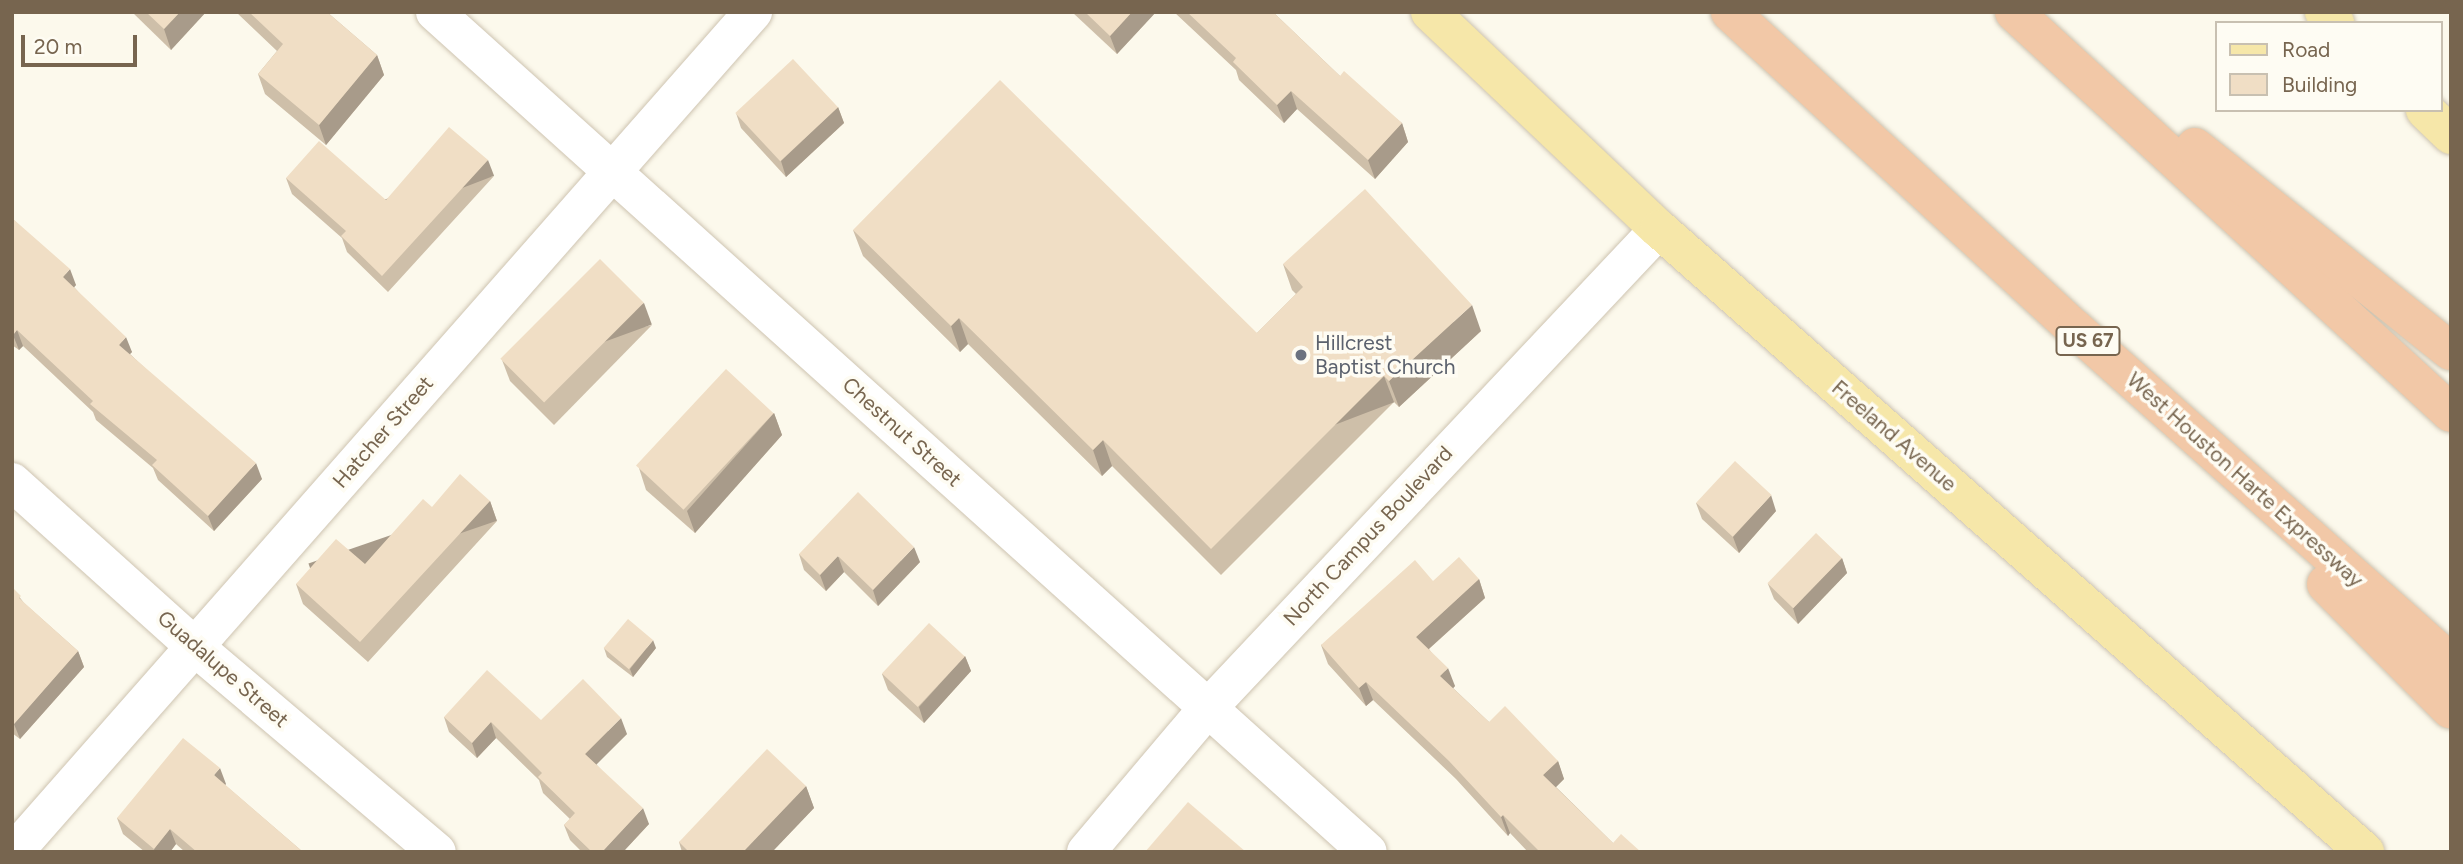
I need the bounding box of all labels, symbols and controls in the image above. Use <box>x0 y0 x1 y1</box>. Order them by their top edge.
scale bar <box>24 21 140 65</box>
legend <box>2214 21 2442 112</box>
text: 20 m <box>34 34 82 59</box>
text: Road <box>2282 37 2330 62</box>
text: Building <box>2282 72 2357 97</box>
road number: US 67 <box>2055 326 2121 356</box>
place label: Hillcrest Baptist Church <box>1315 330 1455 380</box>
marker: Hillcrest Baptist Church <box>1293 347 1309 363</box>
street label: West Houston Harte Expressway <box>2122 367 2368 593</box>
street label: Hatcher Street <box>328 371 438 493</box>
street label: Chestnut Street <box>837 372 967 492</box>
street label: Freeland Avenue <box>1827 375 1961 497</box>
street label: North Campus Boulevard <box>1278 441 1458 631</box>
street label: Guadalupe Street <box>152 605 294 733</box>

